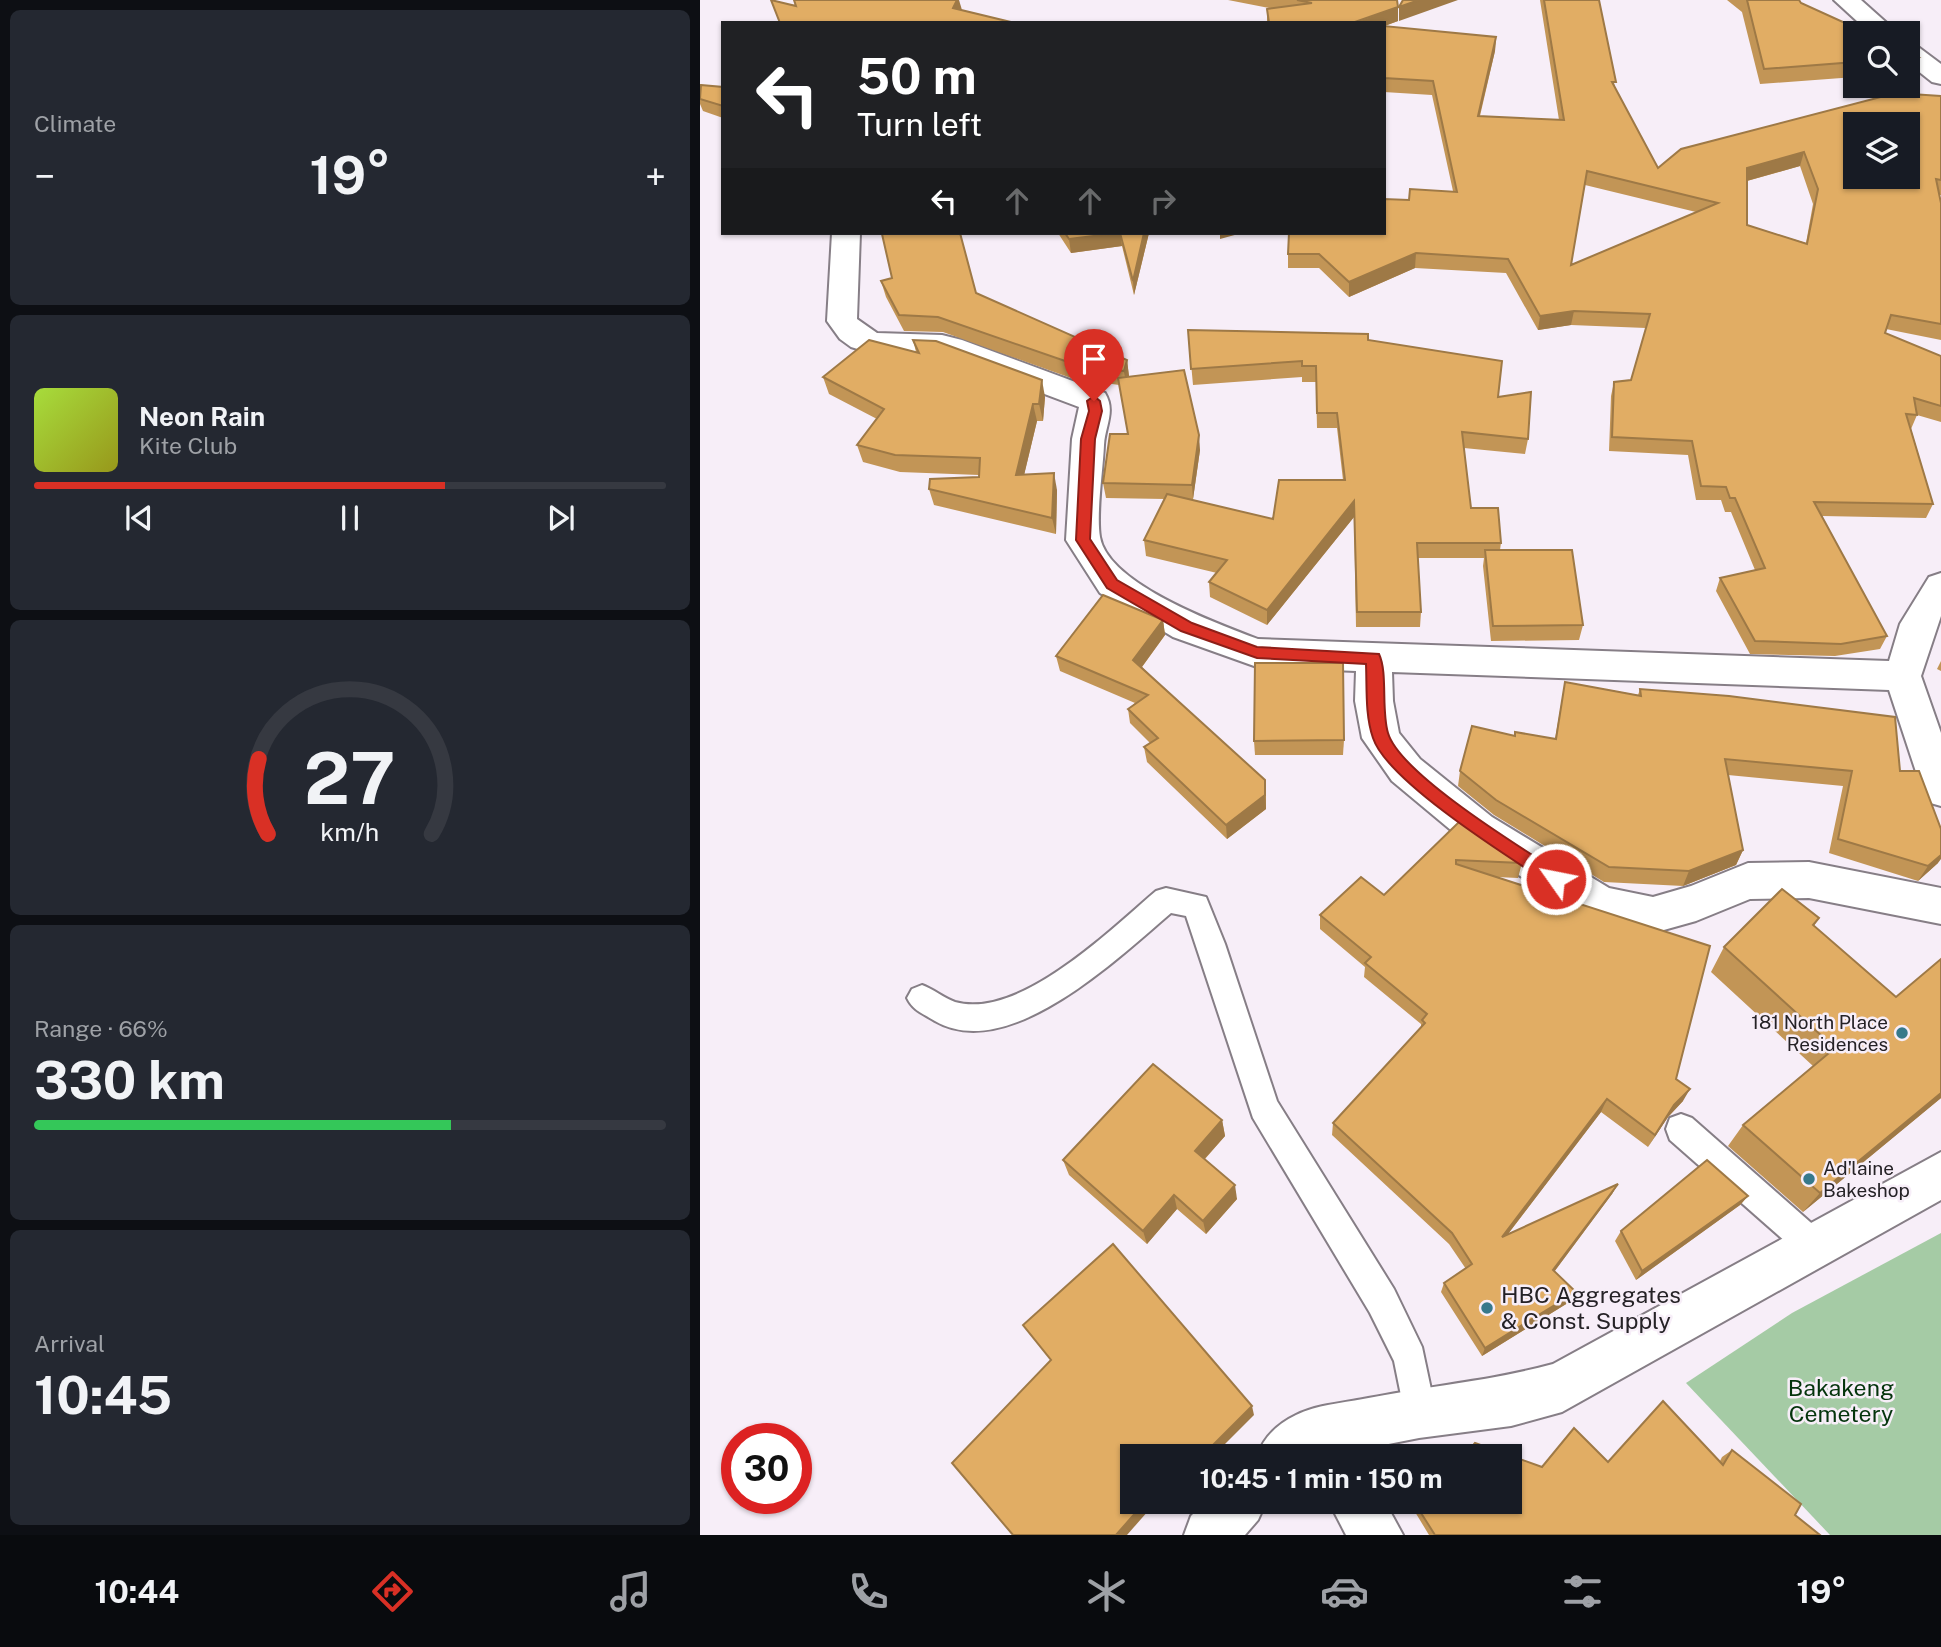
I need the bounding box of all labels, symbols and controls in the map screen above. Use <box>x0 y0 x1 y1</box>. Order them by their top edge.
map controls <box>1843 21 1920 189</box>
button: search <box>1843 21 1920 98</box>
text: 50 m <box>857 47 977 105</box>
icon: left <box>742 49 833 140</box>
text: Turn left <box>857 106 982 143</box>
text: Climate <box>34 110 116 137</box>
button: layers <box>1843 112 1920 189</box>
text: 19° <box>309 145 391 206</box>
text: − <box>34 154 55 199</box>
text: + <box>645 154 666 199</box>
icon: left <box>925 182 963 220</box>
icon: ahead <box>998 182 1036 220</box>
icon: ahead <box>1071 182 1109 220</box>
icon: right <box>1144 182 1182 220</box>
pin <box>1064 329 1124 401</box>
icon: arrive <box>1075 340 1113 378</box>
text: Neon Rain <box>139 401 265 432</box>
text: Kite Club <box>139 432 237 459</box>
icon: previous <box>120 499 158 537</box>
icon: pause <box>331 499 369 537</box>
icon: next <box>542 499 580 537</box>
text: 27 <box>304 735 396 820</box>
text: km/h <box>321 816 379 846</box>
position arrow <box>1519 842 1593 916</box>
place label: 181 North Place Residences <box>1751 1011 1888 1055</box>
text: Range · 66% <box>34 1015 168 1042</box>
marker: 181 North Place Residences <box>1894 1025 1910 1041</box>
text: 330 km <box>34 1050 225 1111</box>
place label: Ad'laine Bakeshop <box>1823 1157 1910 1201</box>
marker: Ad'laine Bakeshop <box>1801 1171 1817 1187</box>
place label: HBC Aggregates & Const. Supply <box>1501 1281 1681 1334</box>
marker: HBC Aggregates & Const. Supply <box>1479 1300 1495 1316</box>
text: Arrival <box>34 1330 105 1357</box>
text: 10:45 <box>34 1365 172 1426</box>
park label: Bakakeng Cemetery <box>1788 1374 1894 1427</box>
speed limit sign: 30 <box>721 1423 812 1514</box>
text: 10:45 · 1 min · 150 m <box>1199 1463 1443 1494</box>
icon: directions <box>368 1567 417 1616</box>
icon: music <box>606 1567 655 1616</box>
icon: phone <box>844 1567 893 1616</box>
icon: climate <box>1082 1567 1131 1616</box>
icon: car <box>1320 1567 1369 1616</box>
icon: filters <box>1558 1567 1607 1616</box>
text: 10:44 <box>95 1573 179 1610</box>
text: 19° <box>1796 1573 1846 1610</box>

